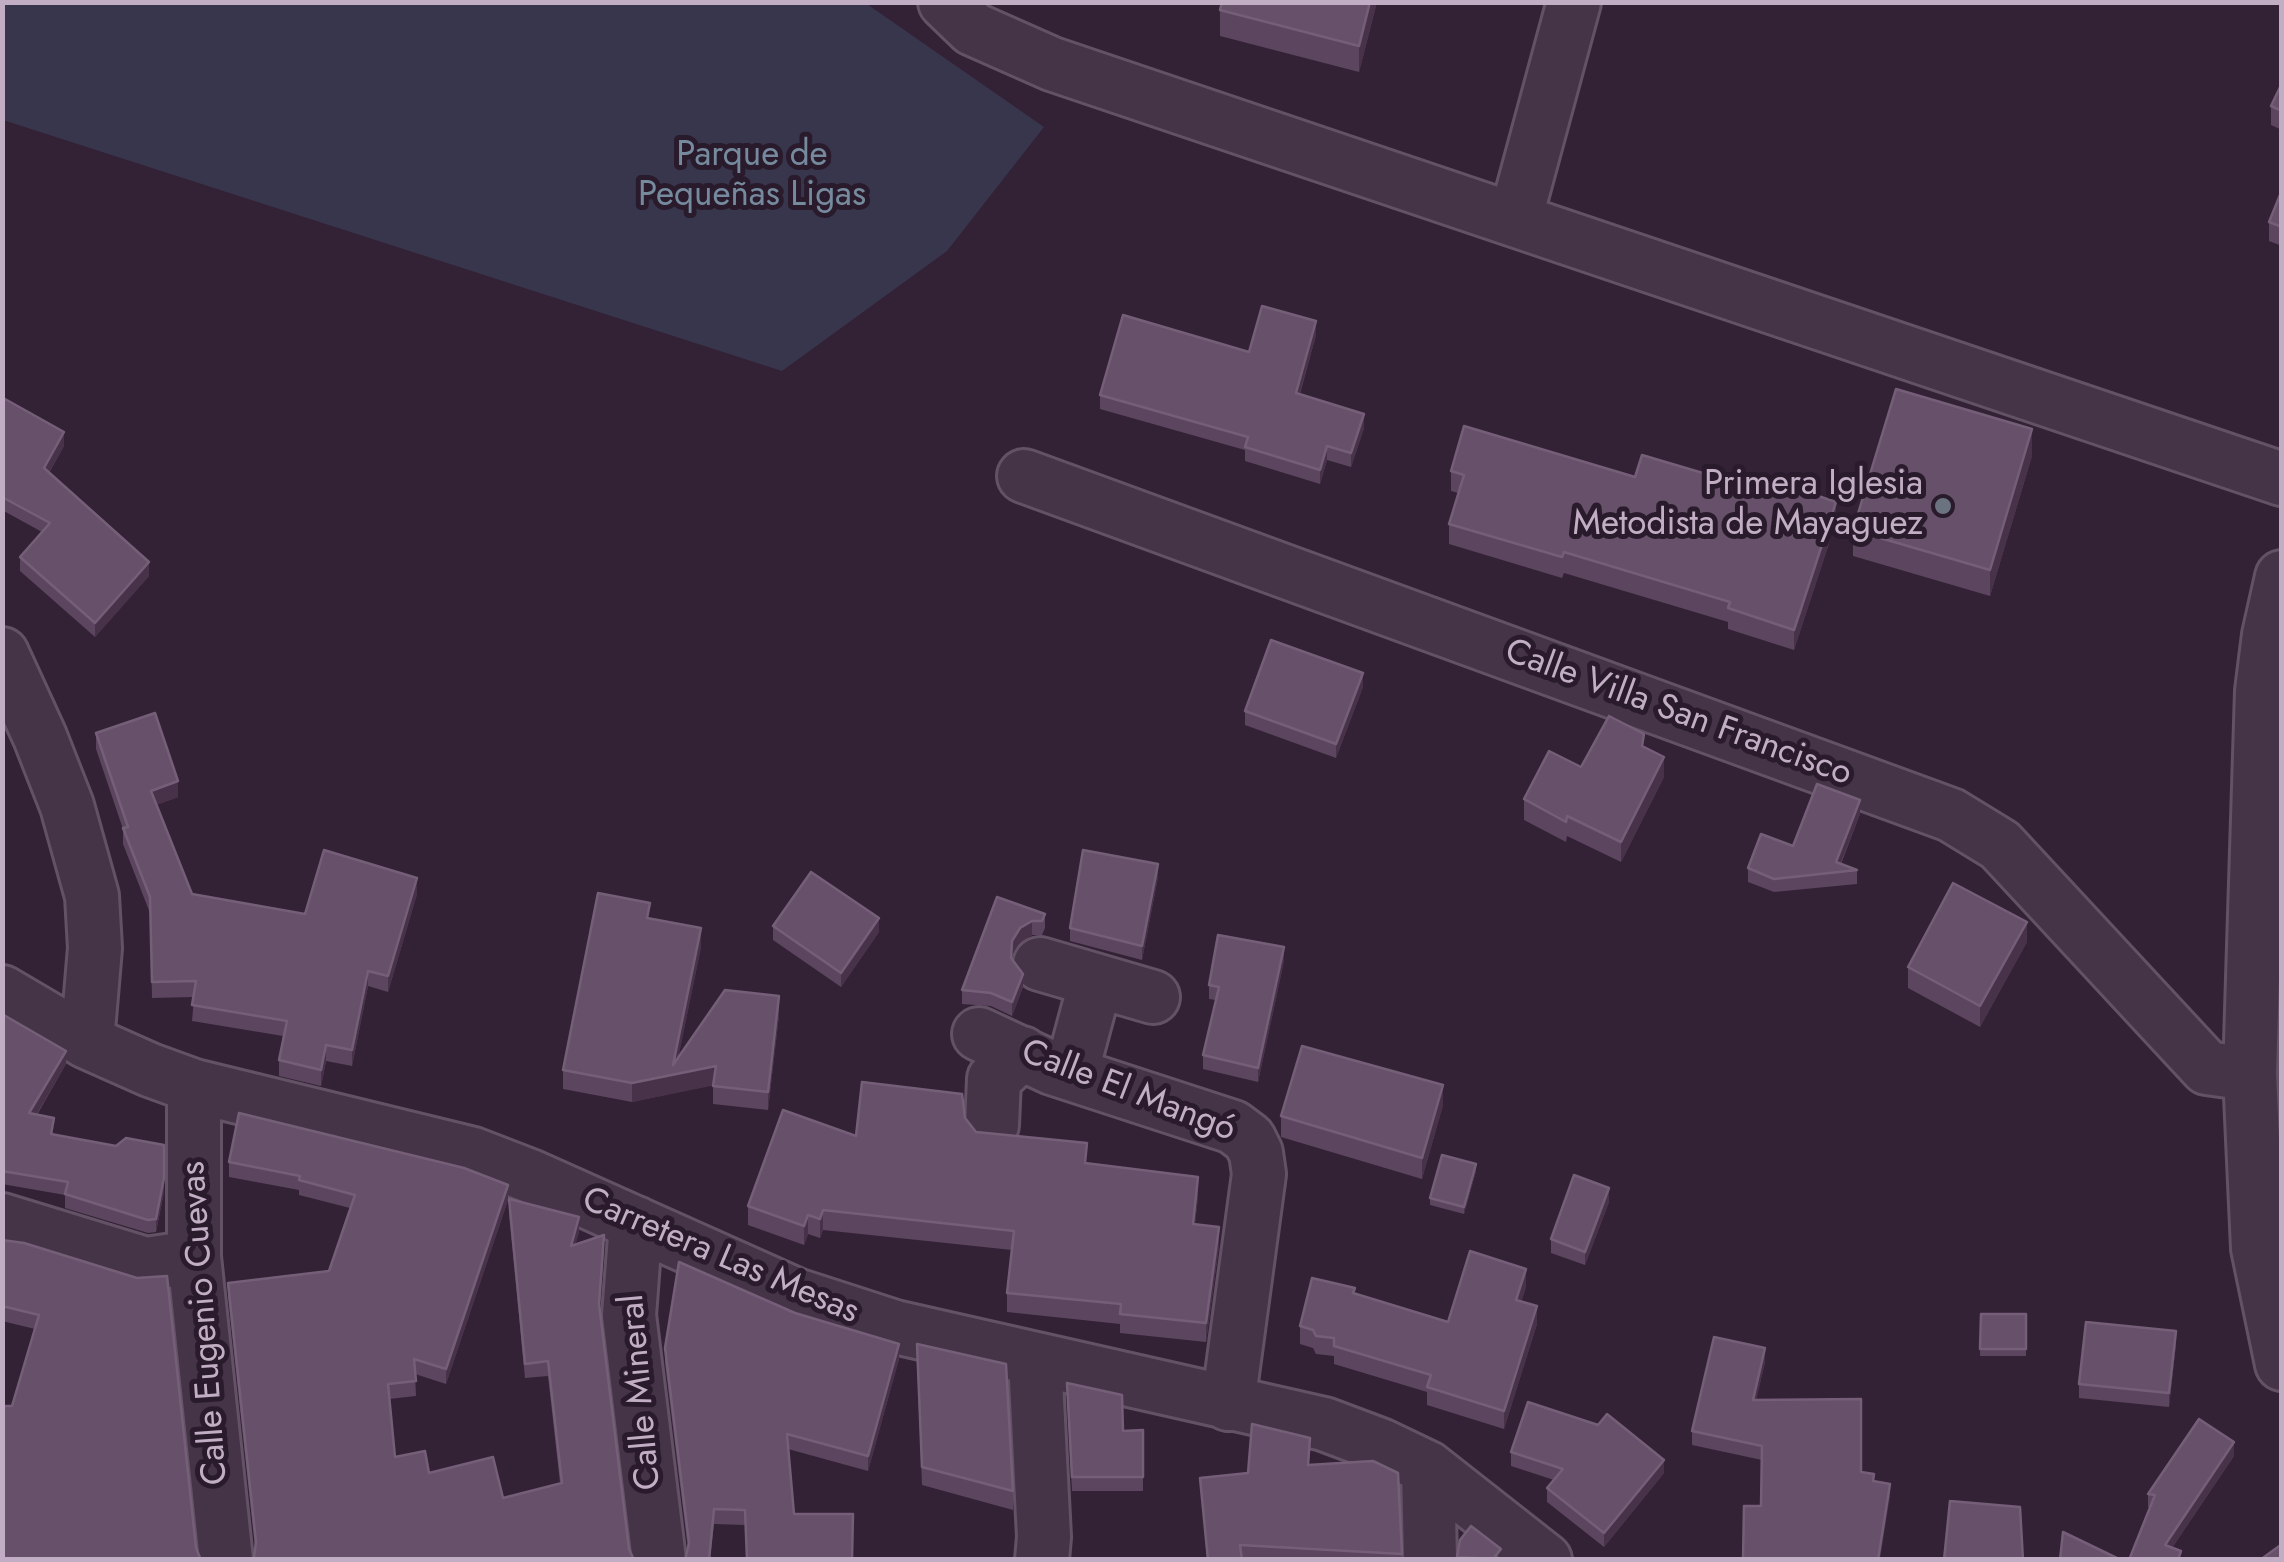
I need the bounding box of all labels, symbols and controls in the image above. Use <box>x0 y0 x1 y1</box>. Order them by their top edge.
park label: Parque de Pequeñas Ligas <box>638 136 866 218</box>
place label: Primera Iglesia Metodista de Mayaguez <box>1573 465 1923 547</box>
marker: Primera Iglesia Metodista de Mayaguez <box>1932 495 1954 517</box>
street label: Calle Villa San Francisco <box>1499 632 1857 796</box>
street label: Calle El Mangó <box>1015 1032 1241 1152</box>
street label: Calle Eugenio Cuevas <box>174 1160 238 1486</box>
street label: Carretera Las Mesas <box>575 1180 865 1334</box>
street label: Calle Mineral <box>613 1292 671 1492</box>

